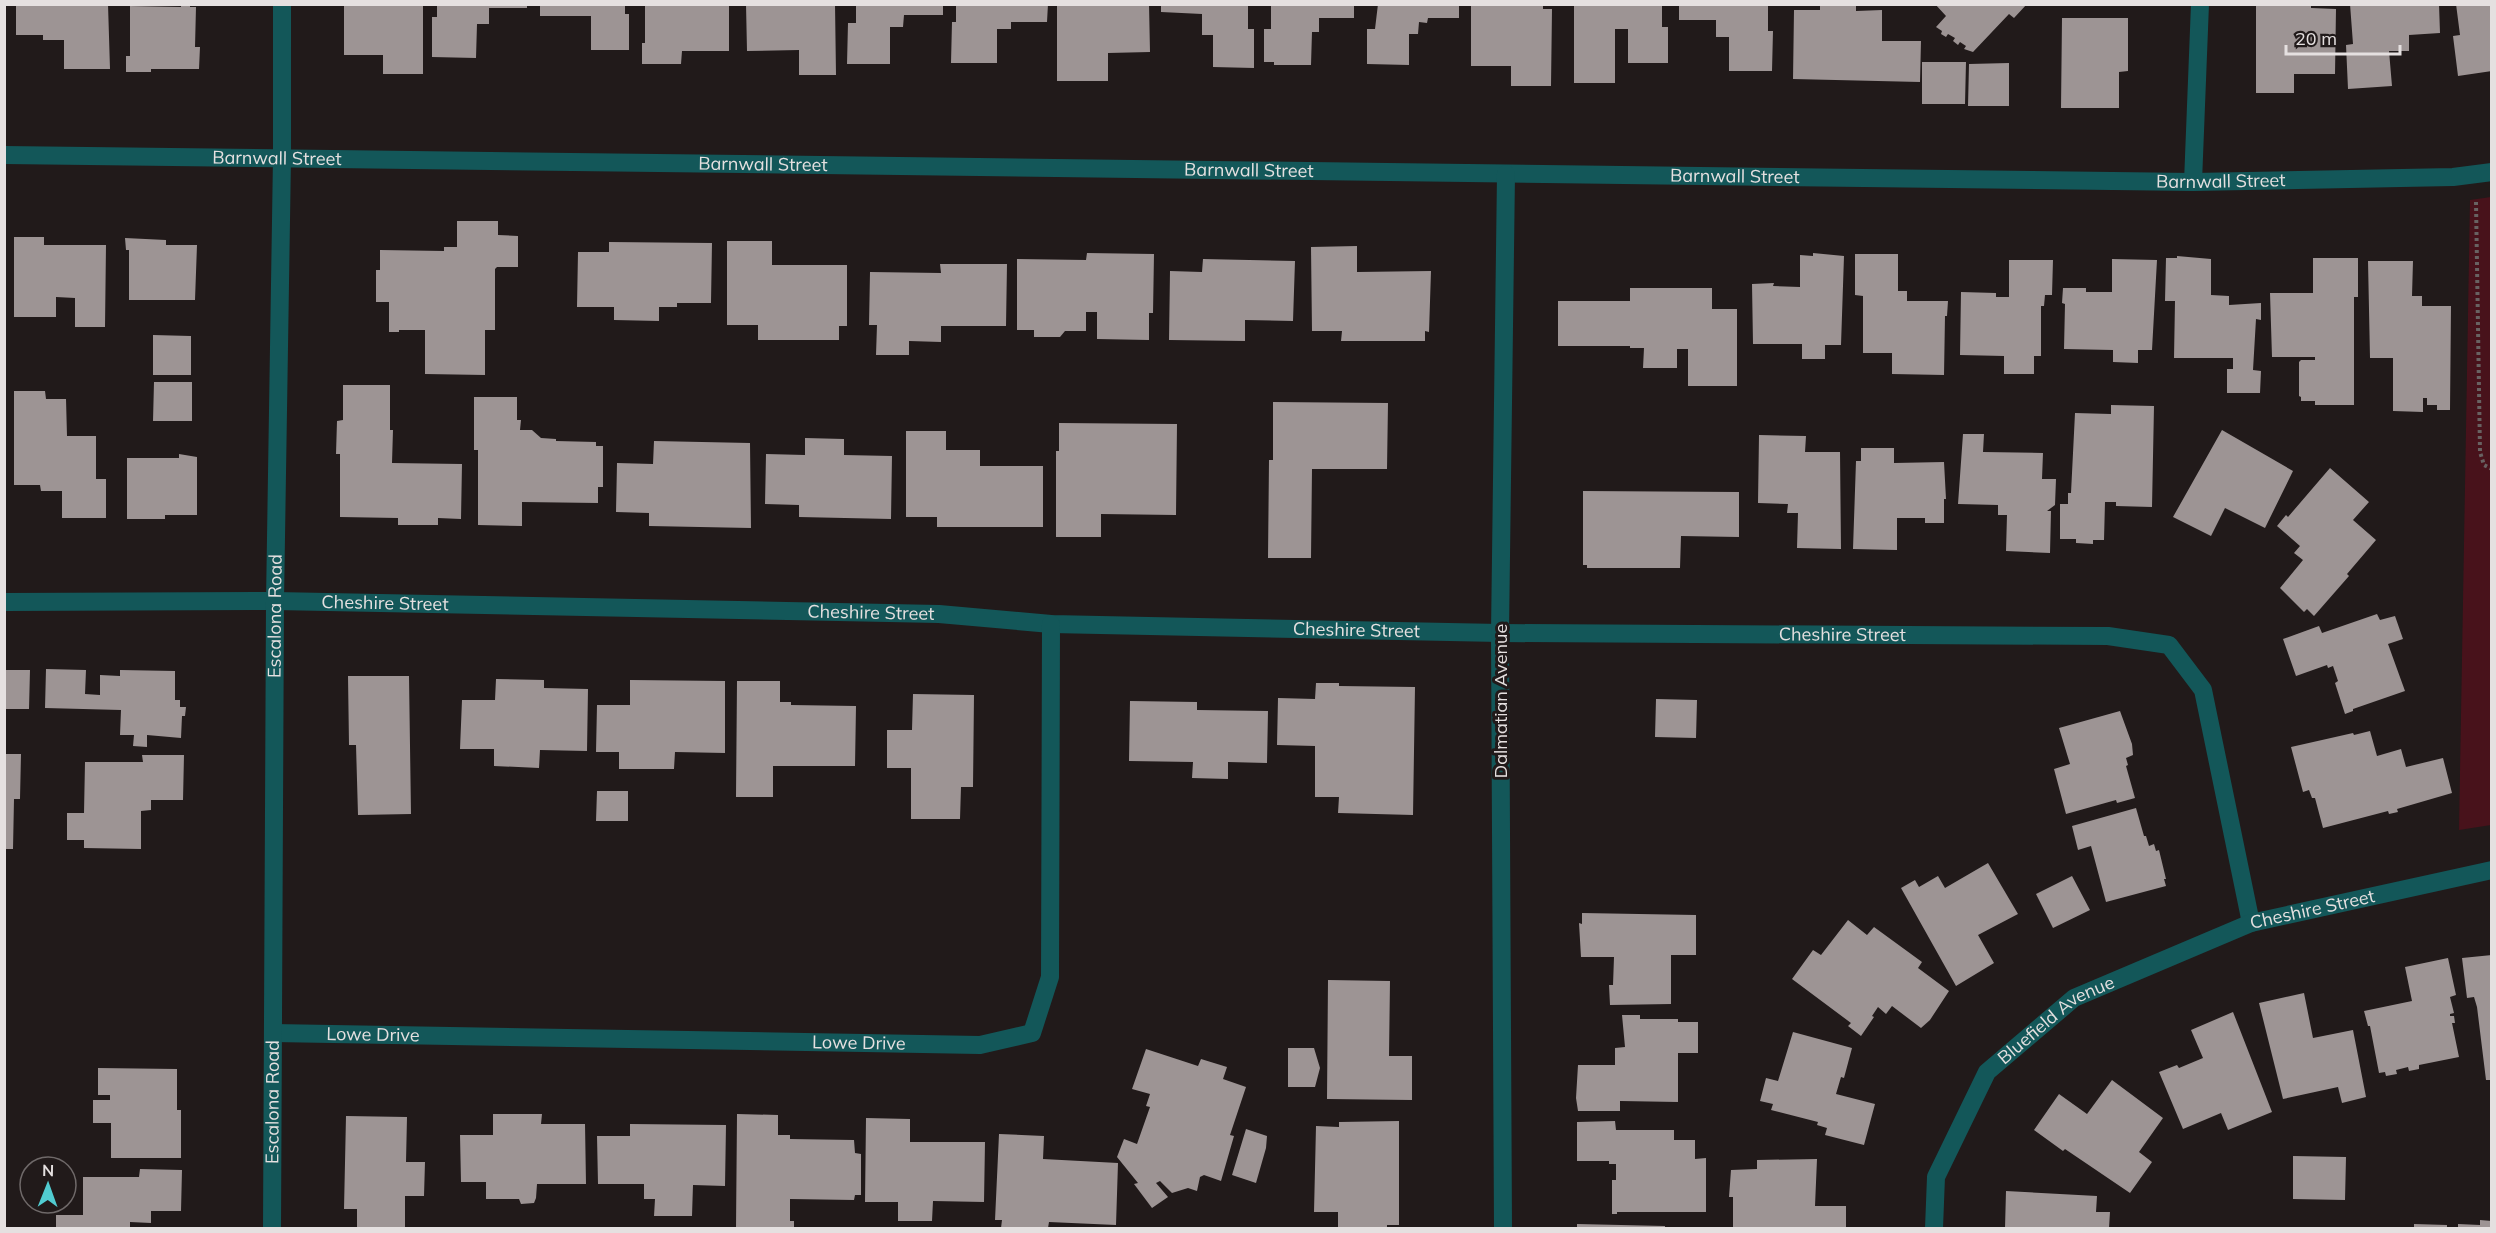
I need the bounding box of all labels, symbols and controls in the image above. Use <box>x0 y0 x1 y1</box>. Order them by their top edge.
scale bar <box>2286 18 2400 56</box>
text: 20 m <box>2295 27 2337 50</box>
street label: Barnwall Street <box>212 146 342 170</box>
street label: Barnwall Street <box>698 152 828 176</box>
street label: Barnwall Street <box>1184 158 1314 182</box>
street label: Barnwall Street <box>1670 164 1800 188</box>
street label: Barnwall Street <box>2156 168 2286 193</box>
street label: Escalona Road <box>263 554 287 678</box>
street label: Cheshire Street <box>321 590 449 615</box>
street label: Cheshire Street <box>807 599 935 625</box>
street label: Cheshire Street <box>1293 617 1420 642</box>
street label: Cheshire Street <box>1779 622 1906 646</box>
street label: Dalmatian Avenue <box>1489 624 1512 778</box>
street label: Cheshire Street <box>2248 884 2377 934</box>
street label: Bluefield Avenue <box>1993 970 2118 1069</box>
street label: Lowe Drive <box>326 1022 420 1046</box>
street label: Lowe Drive <box>812 1030 906 1055</box>
street label: Escalona Road <box>260 1040 284 1164</box>
north arrow <box>18 1155 78 1215</box>
text: N <box>42 1160 54 1180</box>

